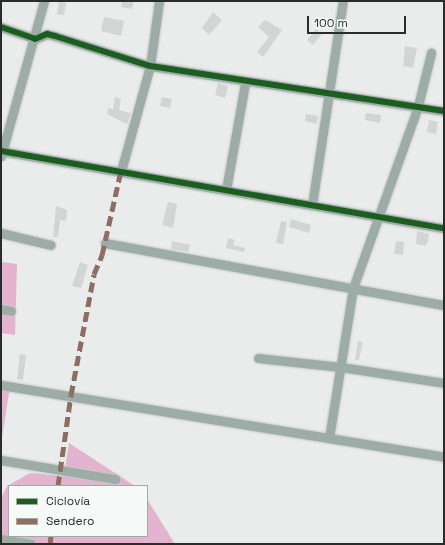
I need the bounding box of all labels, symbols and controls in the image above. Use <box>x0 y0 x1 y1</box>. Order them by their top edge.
scale bar <box>309 8 408 34</box>
text: 100 m <box>314 15 348 31</box>
legend <box>8 485 148 537</box>
text: Ciclovía <box>46 493 90 509</box>
text: Sendero <box>46 513 94 529</box>

